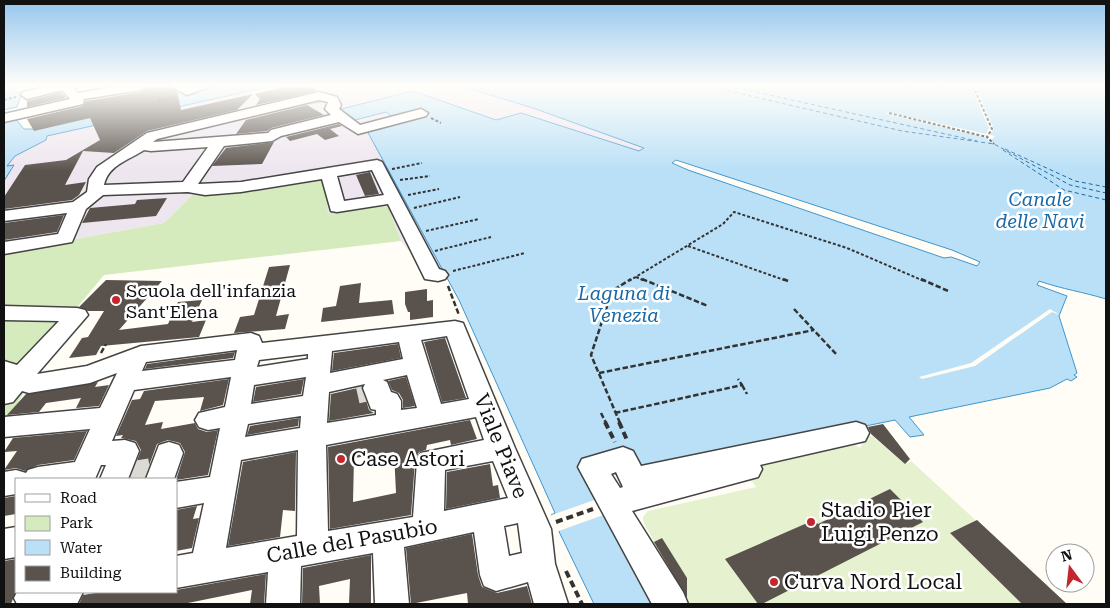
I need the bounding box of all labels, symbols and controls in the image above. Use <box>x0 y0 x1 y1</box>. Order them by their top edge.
water label: Canale delle Navi <box>995 188 1085 233</box>
place label: Scuola dell'infanzia Sant'Elena <box>126 280 296 322</box>
water label: Laguna di Venezia <box>577 282 670 327</box>
marker: Scuola dell'infanzia Sant'Elena <box>110 294 122 306</box>
street label: Viale Piave <box>469 390 533 502</box>
place label: Case Astori <box>351 447 465 471</box>
marker: Case Astori <box>335 453 347 465</box>
legend <box>15 478 178 593</box>
text: Road <box>60 489 97 507</box>
place label: Stadio Pier Luigi Penzo <box>821 498 939 546</box>
text: Park <box>60 514 94 532</box>
street label: Calle del Pasubio <box>265 514 439 568</box>
marker: Stadio Pier Luigi Penzo <box>805 516 817 528</box>
text: Water <box>60 539 102 557</box>
north arrow <box>1045 543 1095 593</box>
text: N <box>1059 546 1074 565</box>
text: Building <box>60 564 122 582</box>
place label: Curva Nord Local <box>784 570 963 594</box>
marker: Curva Nord Local <box>768 576 780 588</box>

